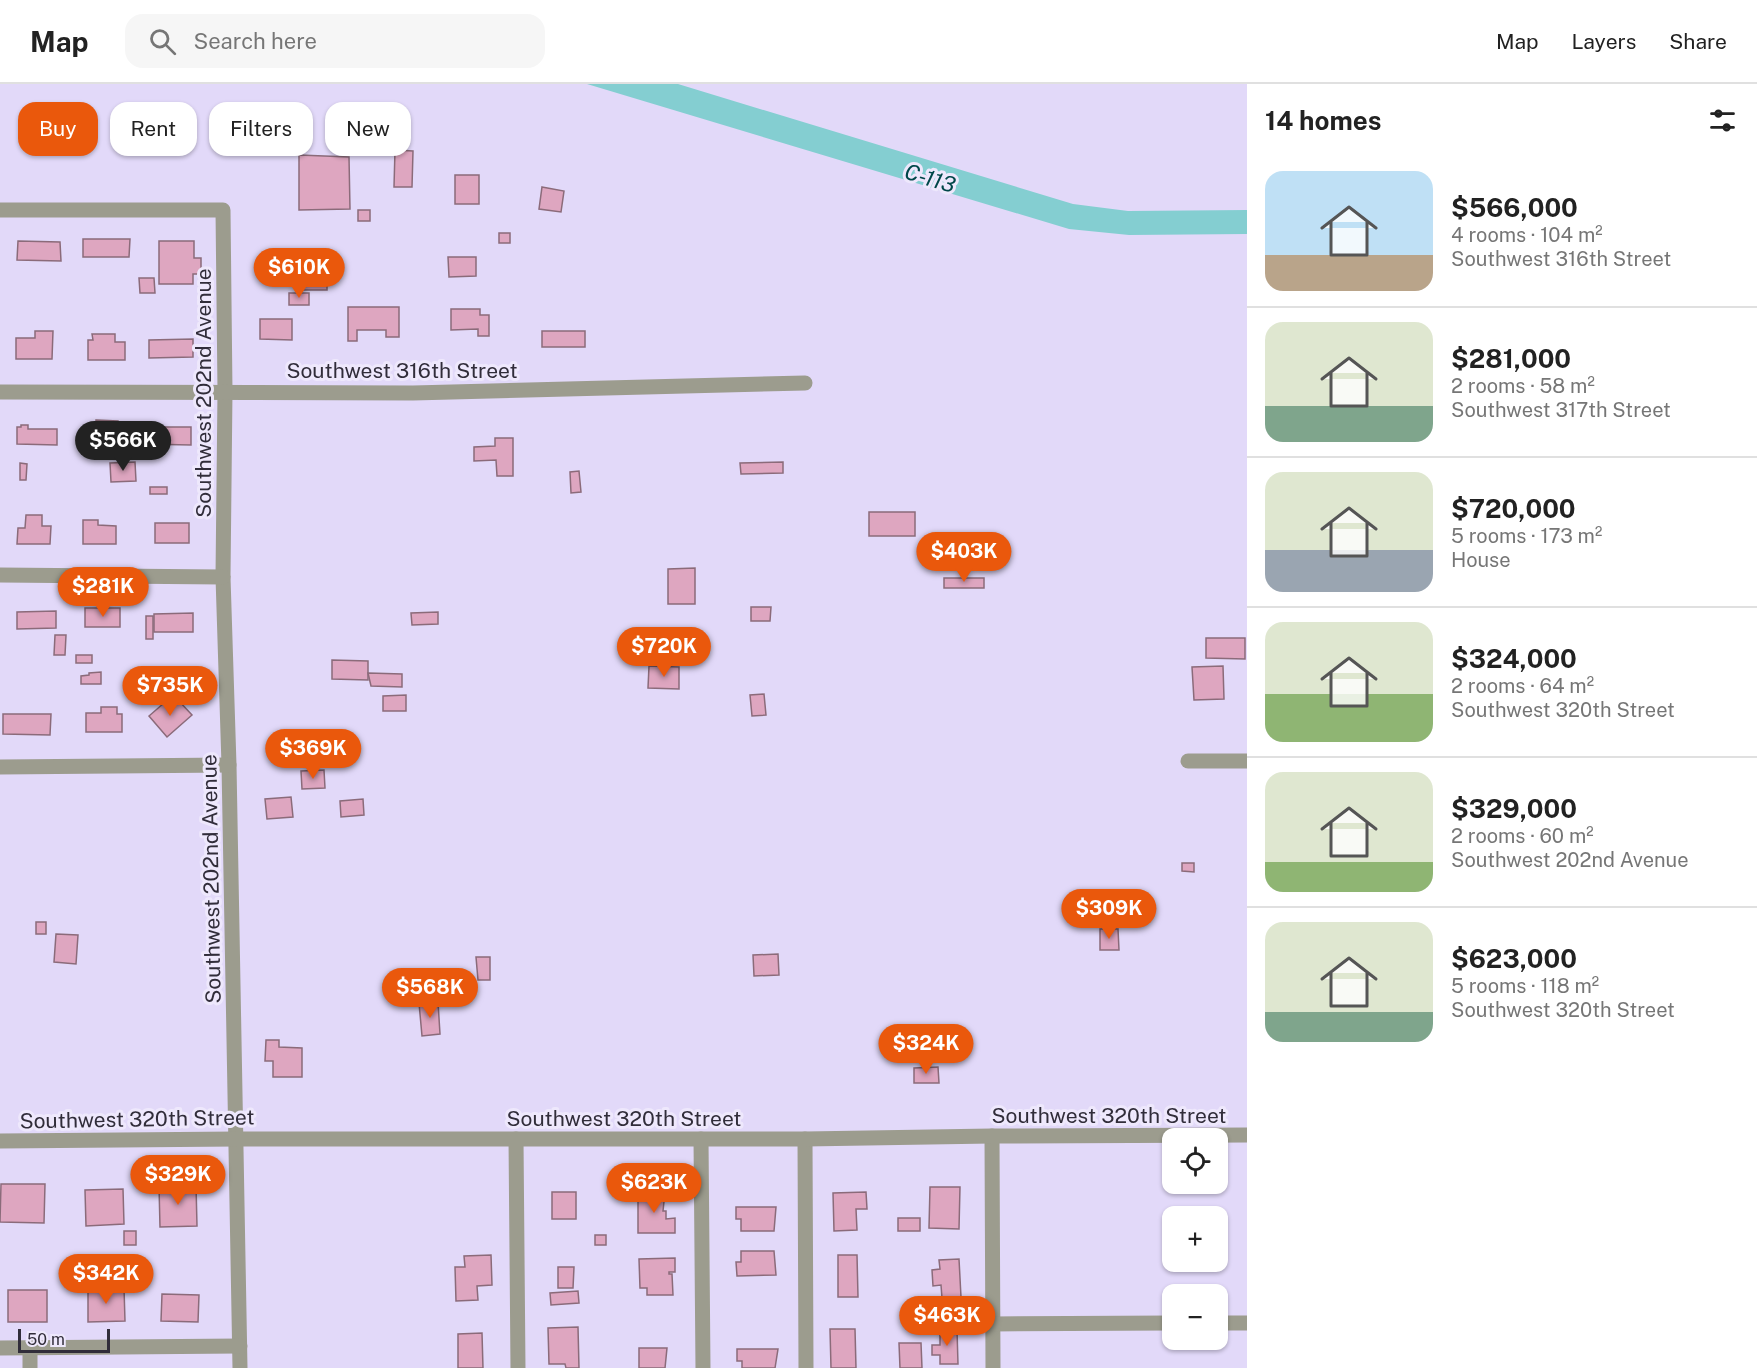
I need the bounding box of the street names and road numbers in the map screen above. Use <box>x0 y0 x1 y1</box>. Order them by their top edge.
street label: Southwest 202nd Avenue <box>191 268 216 518</box>
street label: Southwest 316th Street <box>286 358 518 383</box>
street label: Southwest 202nd Avenue <box>196 754 226 1004</box>
street label: Southwest 320th Street <box>992 1103 1227 1128</box>
street label: Southwest 320th Street <box>19 1104 255 1134</box>
street label: Southwest 320th Street <box>507 1106 742 1131</box>

